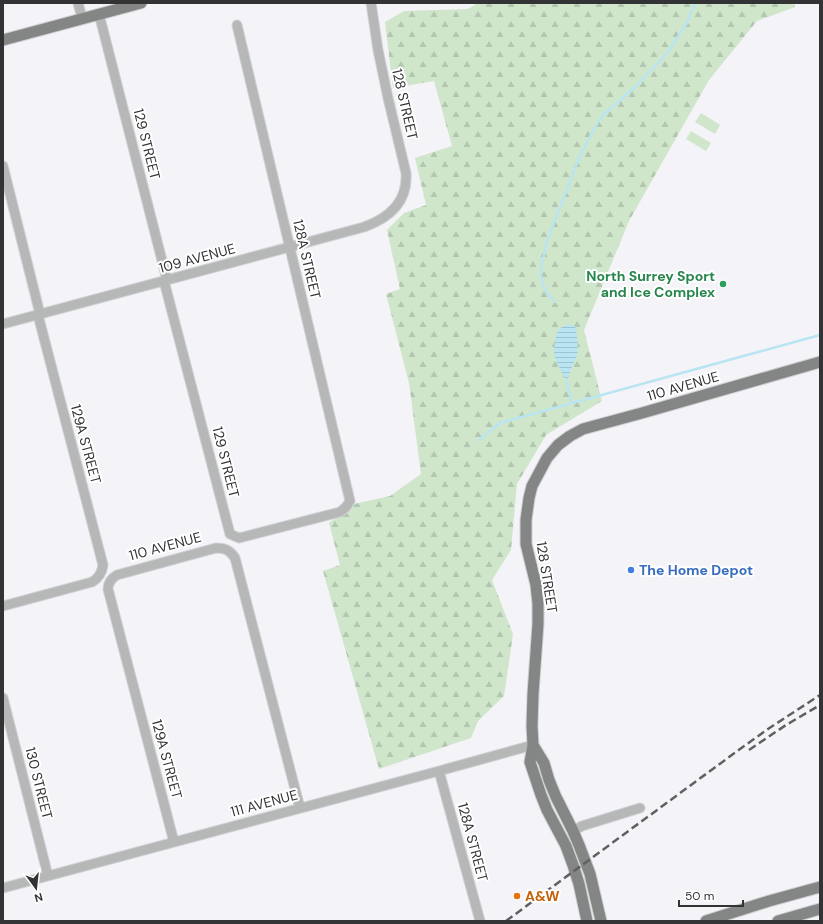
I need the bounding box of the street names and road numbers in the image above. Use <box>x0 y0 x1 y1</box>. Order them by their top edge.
street label: 128 STREET <box>388 67 422 141</box>
street label: 129 STREET <box>129 107 165 182</box>
street label: 128A STREET <box>289 217 325 301</box>
street label: 109 AVENUE <box>157 239 237 277</box>
street label: 110 AVENUE <box>645 367 721 405</box>
street label: 129A STREET <box>67 402 105 486</box>
street label: 129 STREET <box>208 425 244 500</box>
street label: 110 AVENUE <box>127 528 203 564</box>
street label: 128 STREET <box>532 540 562 614</box>
street label: 129A STREET <box>148 717 186 801</box>
street label: 130 STREET <box>21 745 57 821</box>
street label: 111 AVENUE <box>228 785 300 821</box>
street label: 128A STREET <box>454 801 492 884</box>

